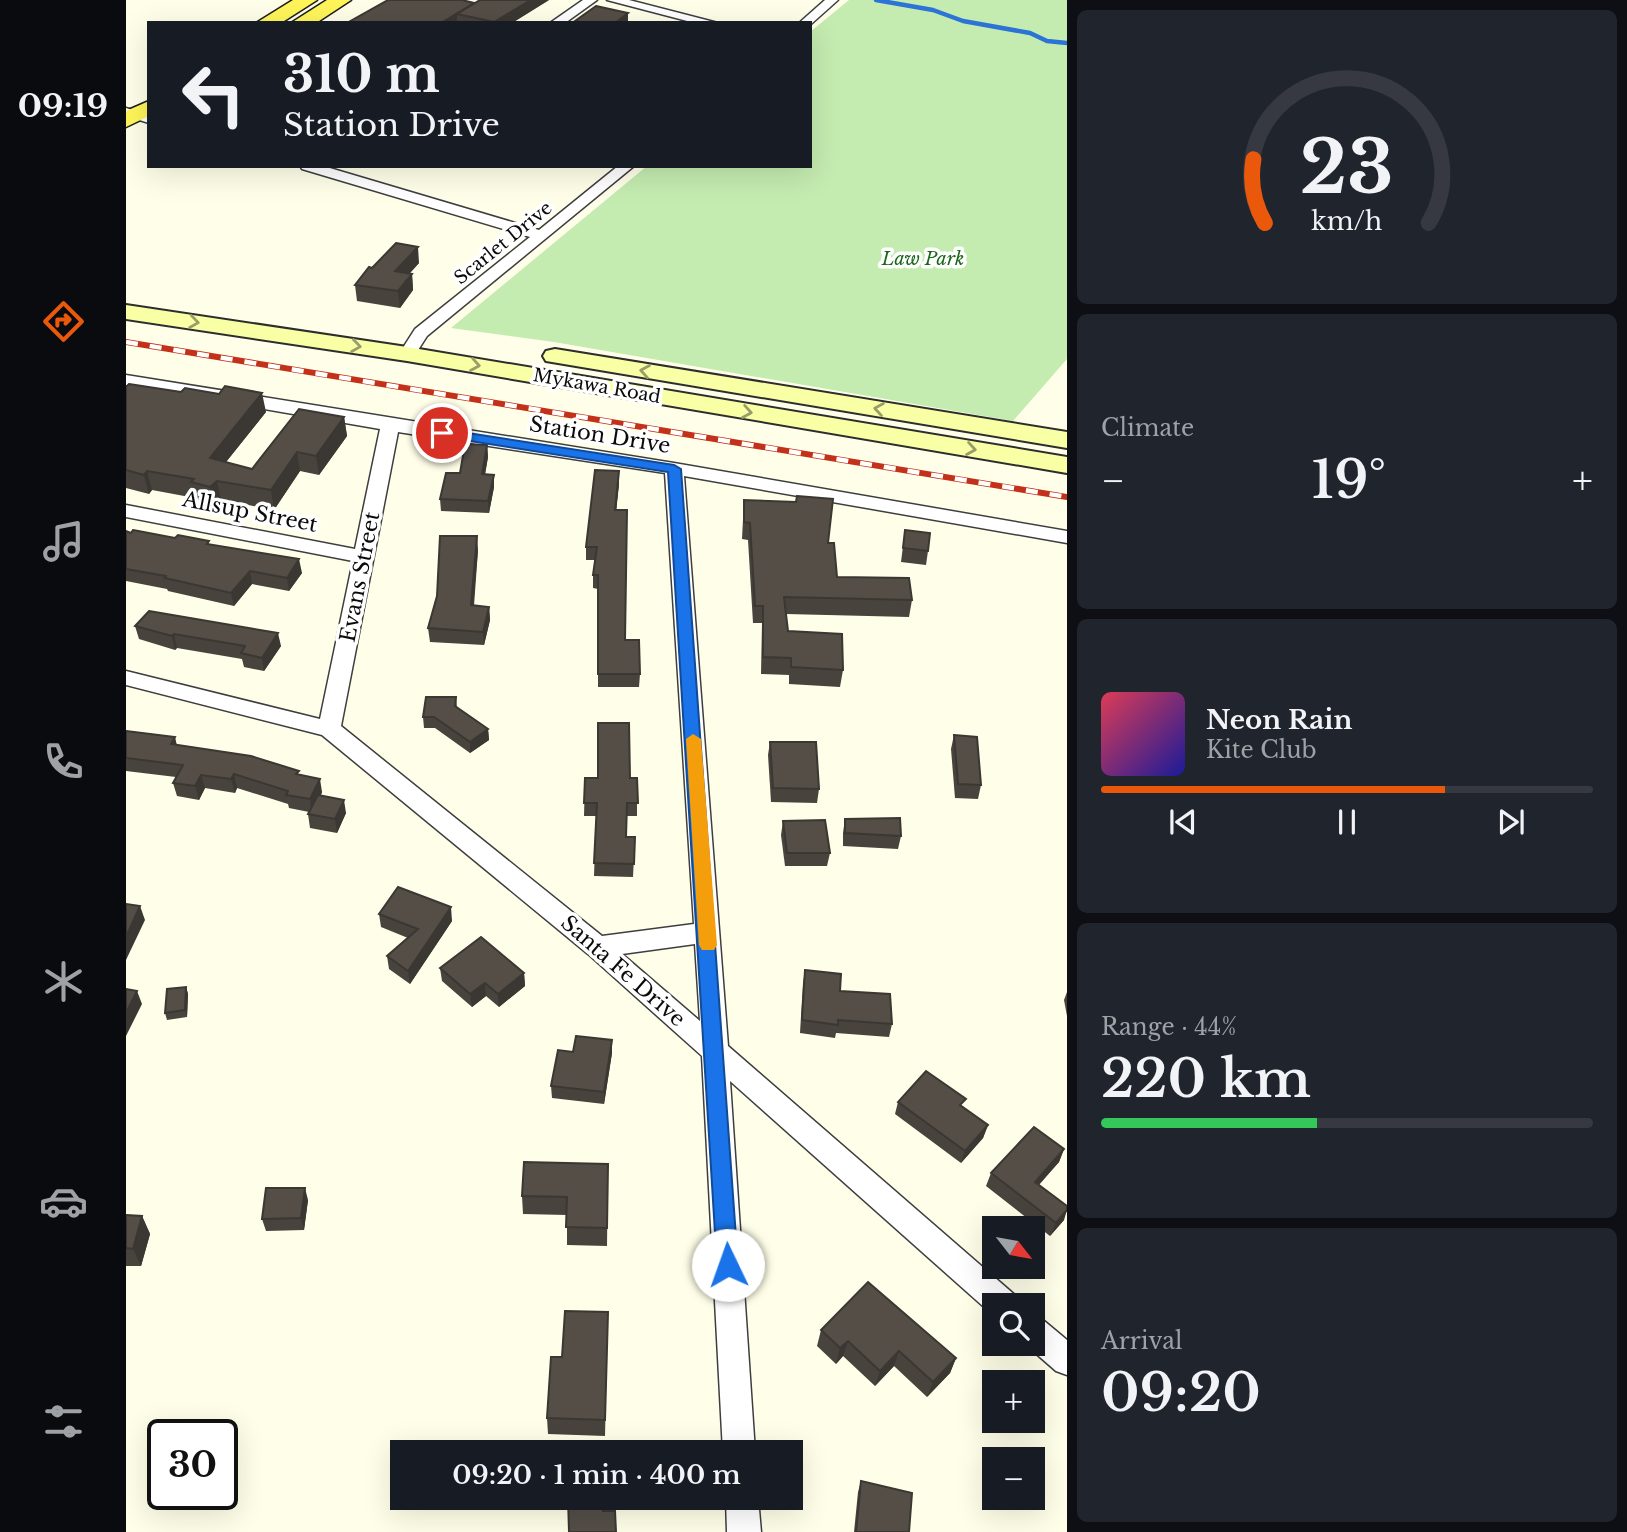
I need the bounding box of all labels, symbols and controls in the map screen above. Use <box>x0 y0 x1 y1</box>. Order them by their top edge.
text: 310 m <box>283 44 440 105</box>
icon: left <box>168 49 259 140</box>
text: 09:19 <box>18 86 108 126</box>
text: Station Drive <box>283 105 500 145</box>
text: 23 <box>1300 123 1394 214</box>
street label: Scarlet Drive <box>450 197 556 289</box>
text: km/h <box>1312 206 1382 237</box>
park label: Law Park <box>881 248 964 270</box>
icon: directions <box>39 297 88 346</box>
one-way arrow <box>188 314 199 329</box>
one-way arrow <box>350 338 362 353</box>
one-way arrow <box>469 357 480 372</box>
street label: Mykawa Road <box>531 364 663 408</box>
one-way arrow <box>639 364 651 379</box>
one-way arrow <box>873 402 885 417</box>
pin <box>412 403 472 463</box>
one-way arrow <box>741 404 753 419</box>
street label: Station Drive <box>528 411 672 459</box>
icon: arrive <box>423 414 461 452</box>
text: Climate <box>1101 414 1194 442</box>
one-way arrow <box>966 441 977 456</box>
text: 19° <box>1311 448 1386 512</box>
text: − <box>1101 457 1125 504</box>
text: + <box>1572 457 1593 504</box>
street label: Allsup Street <box>179 486 320 538</box>
street label: Evans Street <box>335 510 385 644</box>
icon: music <box>39 517 88 566</box>
text: Neon Rain <box>1206 704 1352 736</box>
text: Kite Club <box>1206 736 1317 764</box>
icon: phone <box>39 737 88 786</box>
icon: previous <box>1164 803 1202 841</box>
icon: pause <box>1328 803 1366 841</box>
icon: next <box>1492 803 1530 841</box>
street label: Santa Fe Drive <box>555 910 691 1032</box>
icon: climate <box>39 957 88 1006</box>
text: Range · 44% <box>1101 1013 1237 1041</box>
text: 220 km <box>1101 1047 1311 1111</box>
icon: car <box>39 1177 88 1226</box>
north arrow <box>982 1216 1045 1279</box>
map controls <box>982 1216 1045 1510</box>
position arrow <box>691 1228 765 1302</box>
button: search <box>982 1293 1045 1356</box>
text: Arrival <box>1101 1327 1182 1355</box>
text: 09:20 <box>1101 1361 1261 1425</box>
button: + <box>982 1370 1045 1433</box>
icon: filters <box>39 1397 88 1446</box>
speed limit sign: 30 <box>147 1419 238 1510</box>
button: − <box>982 1447 1045 1510</box>
text: 09:20 · 1 min · 400 m <box>452 1459 741 1491</box>

